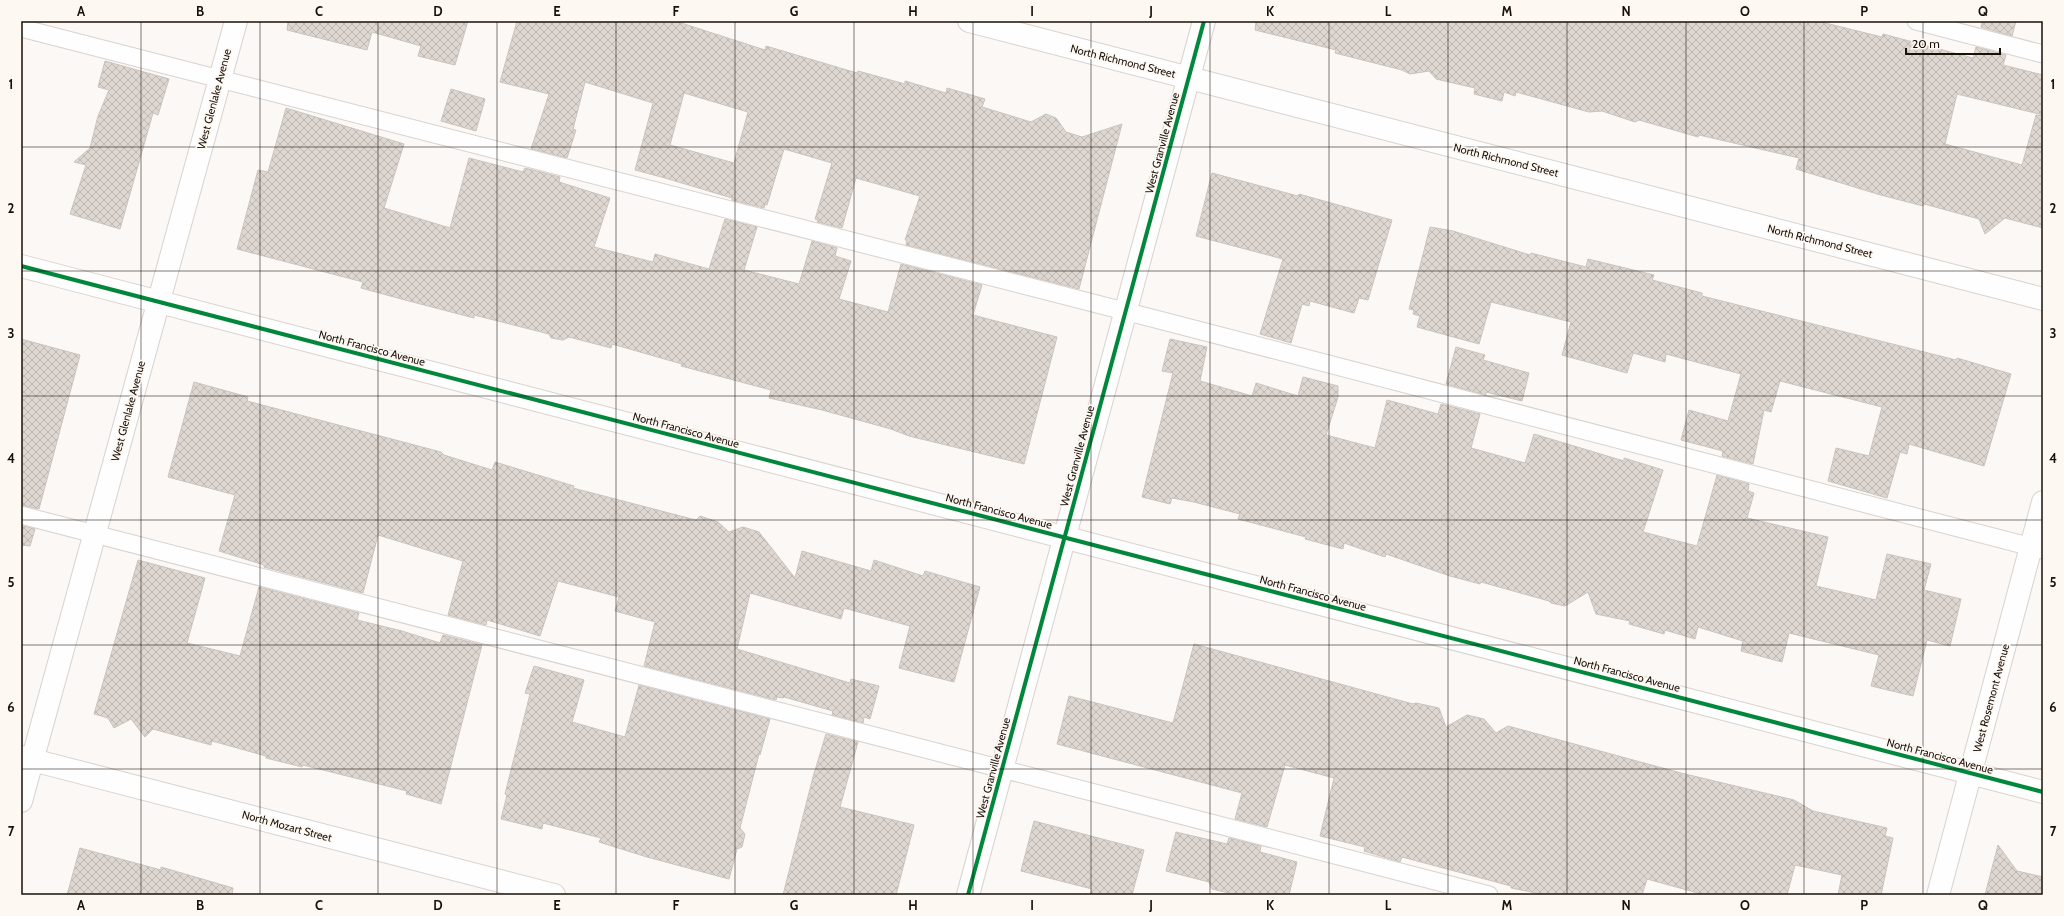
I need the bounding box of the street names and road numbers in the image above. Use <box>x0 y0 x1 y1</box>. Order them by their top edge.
street label: North Richmond Street <box>1069 41 1177 81</box>
street label: West Glenlake Avenue <box>194 47 234 151</box>
street label: West Granville Avenue <box>1142 90 1182 195</box>
street label: North Richmond Street <box>1452 140 1560 180</box>
street label: North Richmond Street <box>1766 221 1874 261</box>
street label: North Francisco Avenue <box>317 327 427 369</box>
street label: West Glenlake Avenue <box>108 359 148 463</box>
street label: West Granville Avenue <box>1057 403 1097 508</box>
street label: North Francisco Avenue <box>631 409 741 451</box>
street label: North Francisco Avenue <box>944 490 1054 532</box>
street label: North Francisco Avenue <box>1258 572 1368 614</box>
street label: West Rosemont Avenue <box>1970 642 2012 754</box>
street label: North Francisco Avenue <box>1572 653 1682 695</box>
street label: West Granville Avenue <box>973 715 1013 820</box>
street label: North Francisco Avenue <box>1885 735 1995 777</box>
street label: North Mozart Street <box>241 807 334 845</box>

